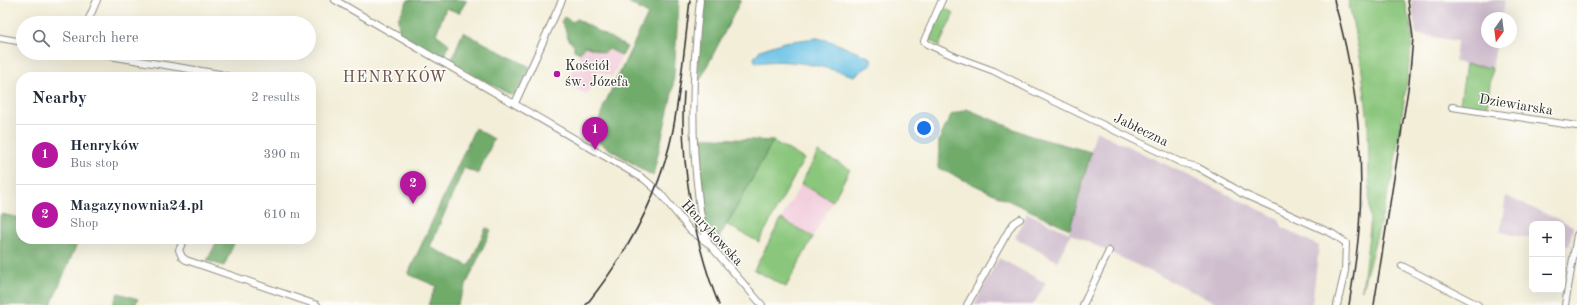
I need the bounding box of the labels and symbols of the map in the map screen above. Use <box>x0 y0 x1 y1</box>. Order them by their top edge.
north arrow <box>1481 12 1517 48</box>
place label: Kościół św. Józefa <box>565 59 629 89</box>
district label: HENRYKÓW <box>343 65 447 86</box>
marker: Kościół św. Józefa <box>552 69 562 79</box>
street label: Dziewiarska <box>1478 92 1554 118</box>
street label: Jabłeczna <box>1112 111 1171 149</box>
pin: 1 <box>582 117 608 150</box>
your location <box>914 118 934 138</box>
pin: 2 <box>400 171 426 204</box>
street label: Henrykowska <box>678 198 746 268</box>

